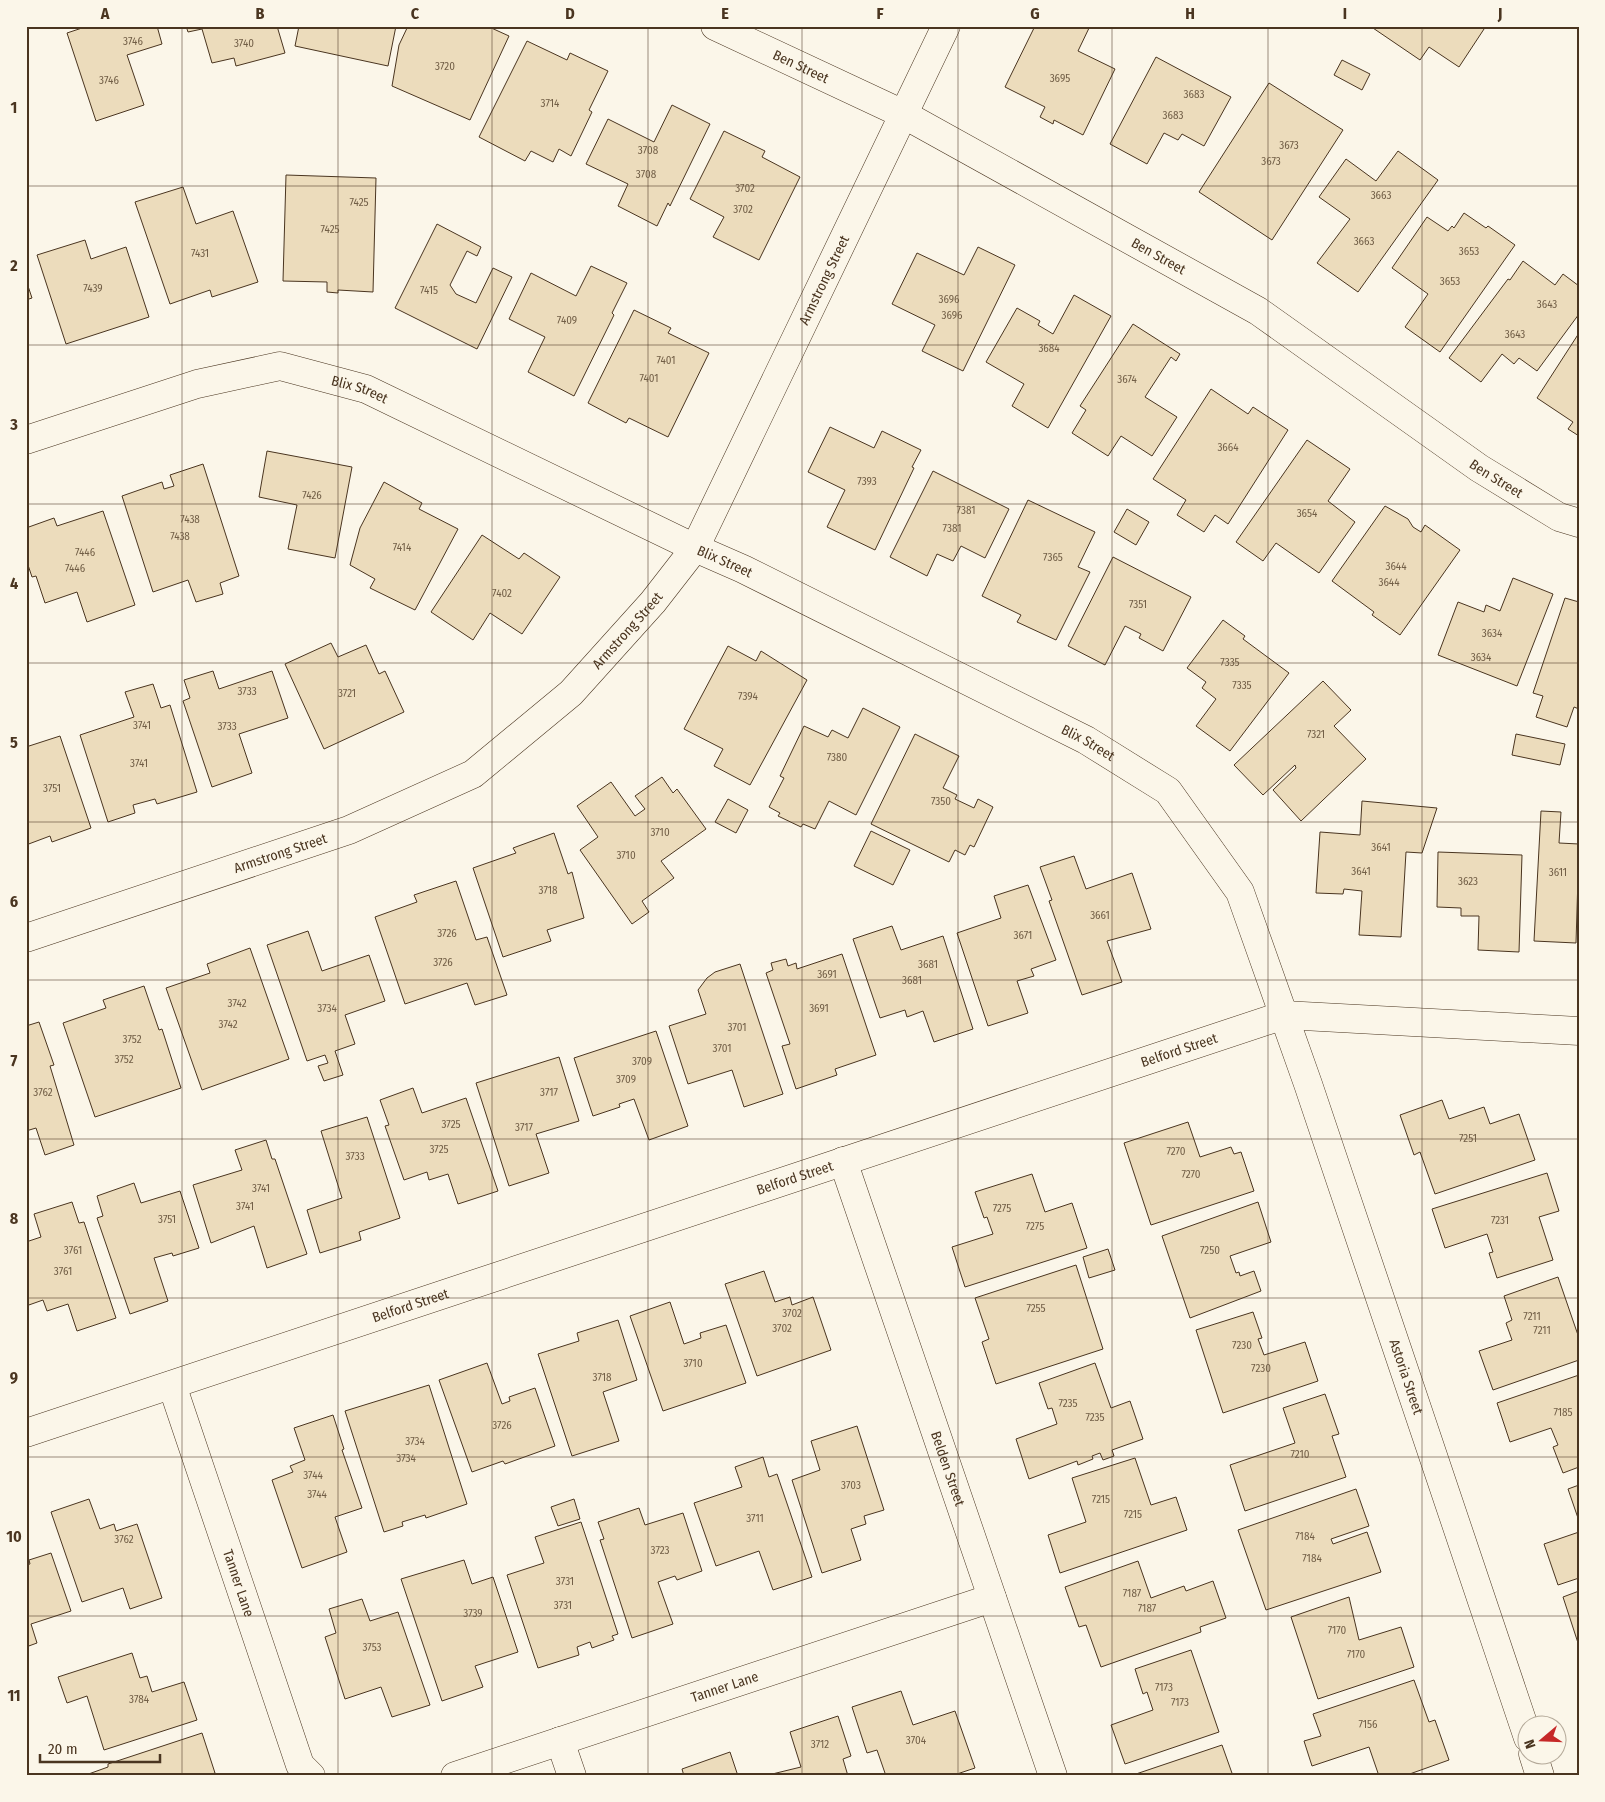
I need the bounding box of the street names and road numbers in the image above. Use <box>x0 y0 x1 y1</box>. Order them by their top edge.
street label: Ben Street <box>770 46 832 87</box>
street label: Armstrong Street <box>796 232 853 328</box>
street label: Ben Street <box>1128 234 1189 278</box>
street label: Blix Street <box>330 372 391 408</box>
street label: Ben Street <box>1466 456 1526 502</box>
street label: Blix Street <box>694 542 756 582</box>
street label: Armstrong Street <box>589 589 667 673</box>
street label: Blix Street <box>1058 721 1118 765</box>
street label: Armstrong Street <box>232 830 330 877</box>
street label: Belford Street <box>1139 1030 1220 1071</box>
street label: Belford Street <box>754 1157 836 1199</box>
street label: Belford Street <box>370 1285 451 1326</box>
street label: Astoria Street <box>1385 1337 1427 1417</box>
street label: Belden Street <box>927 1429 968 1509</box>
street label: Tanner Lane <box>219 1547 257 1619</box>
street label: Tanner Lane <box>689 1668 761 1706</box>

